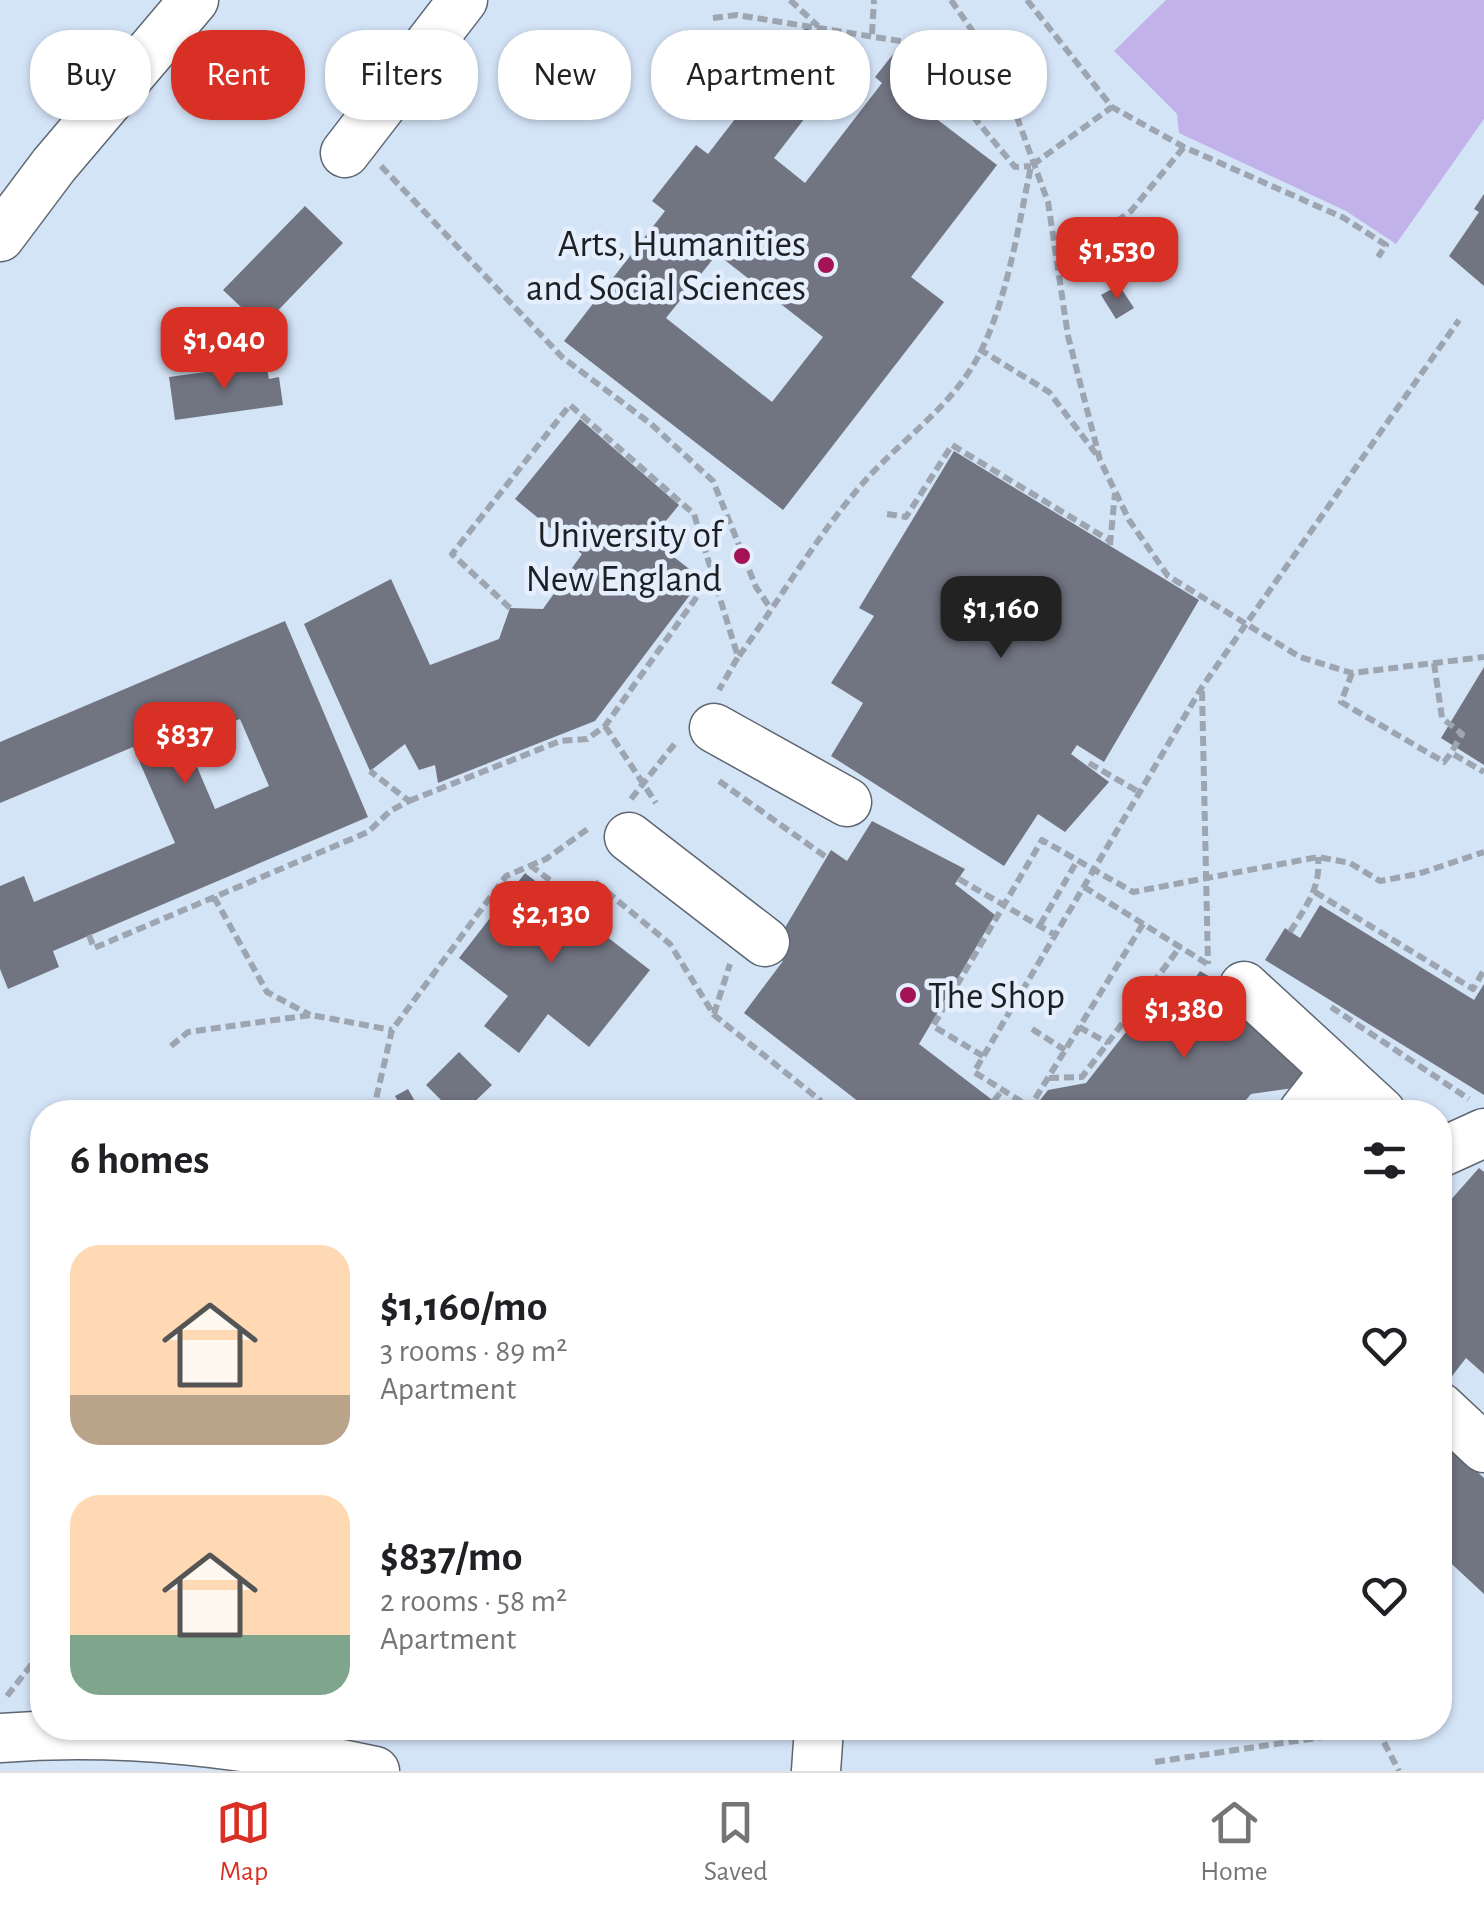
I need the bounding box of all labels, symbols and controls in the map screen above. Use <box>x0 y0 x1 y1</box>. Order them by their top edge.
chip: Buy <box>30 30 151 120</box>
chip: Rent <box>171 30 305 120</box>
chip: Filters <box>325 30 478 120</box>
chip: New <box>498 30 631 120</box>
chip: Apartment <box>651 30 870 120</box>
chip: House <box>890 30 1047 120</box>
pin: $1,530 <box>1036 217 1198 302</box>
place label: Arts, Humanities and Social Sciences <box>526 226 806 308</box>
text: $1,530 <box>1078 233 1156 265</box>
marker: Arts, Humanities and Social Sciences <box>815 254 837 276</box>
pin: $1,040 <box>143 307 305 392</box>
text: $1,040 <box>183 323 265 355</box>
place label: University of New England <box>526 517 724 599</box>
marker: University of New England <box>731 545 753 567</box>
pin: $1,160 <box>920 576 1082 661</box>
text: $1,160 <box>963 592 1039 624</box>
pin: $837 <box>126 702 244 787</box>
text: $837 <box>156 718 214 750</box>
pin: $2,130 <box>470 881 632 966</box>
text: $2,130 <box>512 897 590 929</box>
pin: $1,380 <box>1103 976 1265 1061</box>
place label: The Shop <box>928 978 1065 1016</box>
marker: The Shop <box>897 984 919 1006</box>
text: $1,380 <box>1144 992 1224 1024</box>
icon: filters <box>1357 1133 1412 1188</box>
text: 6 homes <box>70 1139 209 1181</box>
icon: home <box>150 1285 270 1405</box>
text: $1,160/mo <box>380 1286 548 1328</box>
icon: heart <box>1357 1318 1412 1373</box>
text: 3 rooms · 89 m² <box>380 1335 567 1367</box>
text: Apartment <box>380 1373 516 1405</box>
icon: home <box>150 1535 270 1655</box>
text: $837/mo <box>380 1536 522 1578</box>
icon: heart <box>1357 1568 1412 1623</box>
text: 2 rooms · 58 m² <box>380 1585 567 1617</box>
text: Apartment <box>380 1623 516 1655</box>
tab: Map <box>216 1795 271 1889</box>
tab: Saved <box>704 1795 768 1889</box>
tab: Home <box>1200 1795 1268 1889</box>

